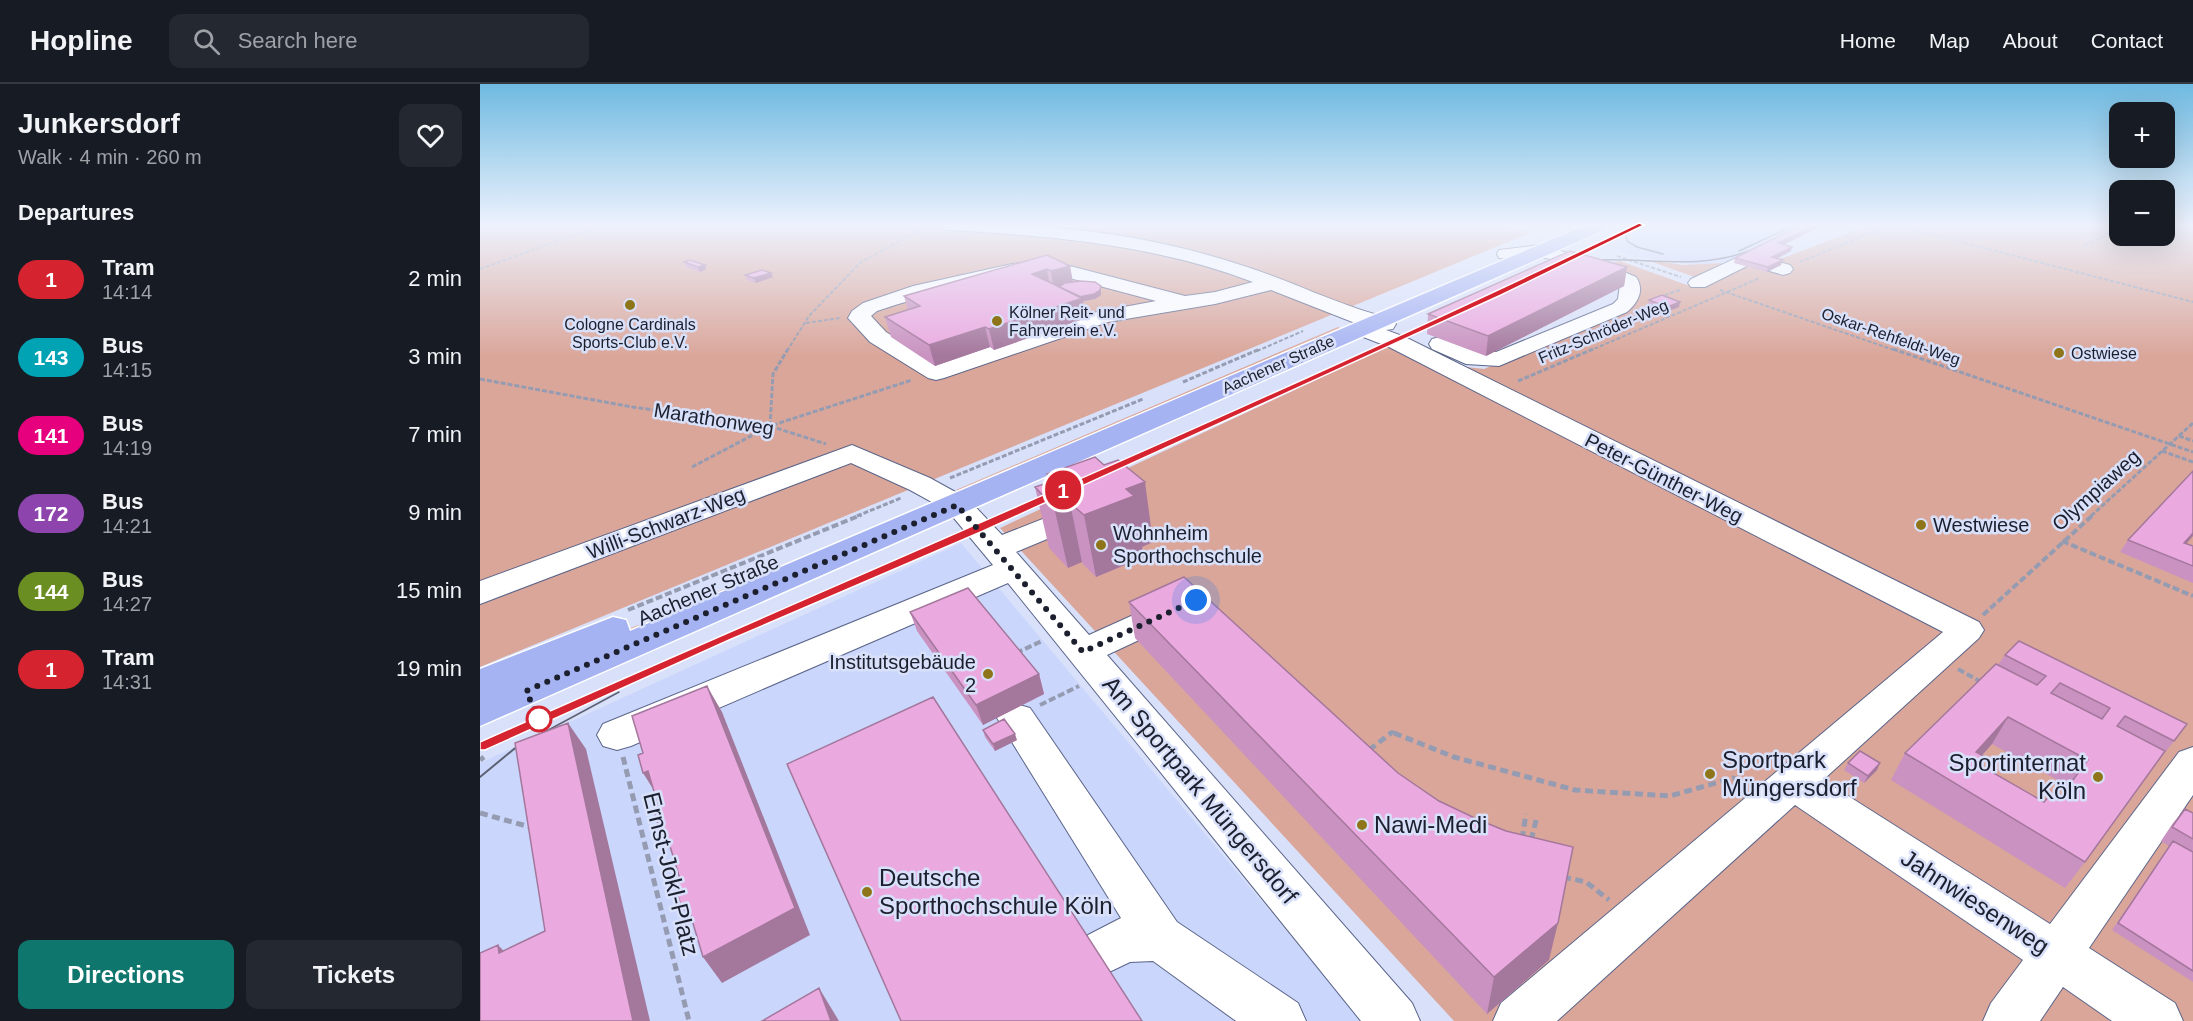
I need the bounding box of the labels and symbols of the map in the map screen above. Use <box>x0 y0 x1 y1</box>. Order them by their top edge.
street label: Fritz-Schröder-Weg <box>1536 296 1671 366</box>
marker: Cologne Cardinals Sports-Club e.V. <box>623 298 637 312</box>
place label: Kölner Reit- und Fahrverein e.V. <box>1009 304 1125 339</box>
street label: Oskar-Rehfeldt-Weg <box>1819 305 1962 368</box>
marker: Kölner Reit- und Fahrverein e.V. <box>990 314 1004 328</box>
place label: Cologne Cardinals Sports-Club e.V. <box>564 316 696 351</box>
street label: Aachener Straße <box>1219 332 1337 397</box>
place label: Ostwiese <box>2071 345 2137 362</box>
marker: Ostwiese <box>2052 346 2066 360</box>
street label: Marathonweg <box>652 399 776 439</box>
street label: Peter-Günther-Weg <box>1581 429 1747 527</box>
street label: Olympiaweg <box>2048 445 2144 535</box>
line badge: 1 <box>1044 470 1082 510</box>
street label: Willi-Schwarz-Weg <box>584 483 748 563</box>
place label: Westwiese <box>1933 514 2029 536</box>
marker: Westwiese <box>1914 518 1928 532</box>
place label: Wohnheim Sporthochschule <box>1113 522 1262 567</box>
marker: Wohnheim Sporthochschule <box>1094 538 1108 552</box>
street label: Aachener Straße <box>634 550 782 630</box>
your location <box>1181 585 1211 615</box>
place label: Institutsgebäude 2 <box>829 651 976 696</box>
marker: Institutsgebäude 2 <box>981 667 995 681</box>
street label: Am Sportpark Müngersdorf <box>1097 671 1304 909</box>
unlabelled marker <box>526 706 552 732</box>
place label: Sportpark Müngersdorf <box>1722 746 1857 801</box>
place label: Sportinternat Köln <box>1949 749 2086 804</box>
marker: Sportpark Müngersdorf <box>1703 767 1717 781</box>
marker: Sportinternat Köln <box>2091 770 2105 784</box>
street label: Ernst-Jokl-Platz <box>638 789 705 959</box>
place label: Nawi-Medi <box>1374 811 1487 838</box>
marker: Nawi-Medi <box>1355 818 1369 832</box>
street label: Jahnwiesenweg <box>1896 844 2054 959</box>
place label: Deutsche Sporthochschule Köln <box>879 864 1112 919</box>
marker: Deutsche Sporthochschule Köln <box>860 885 874 899</box>

